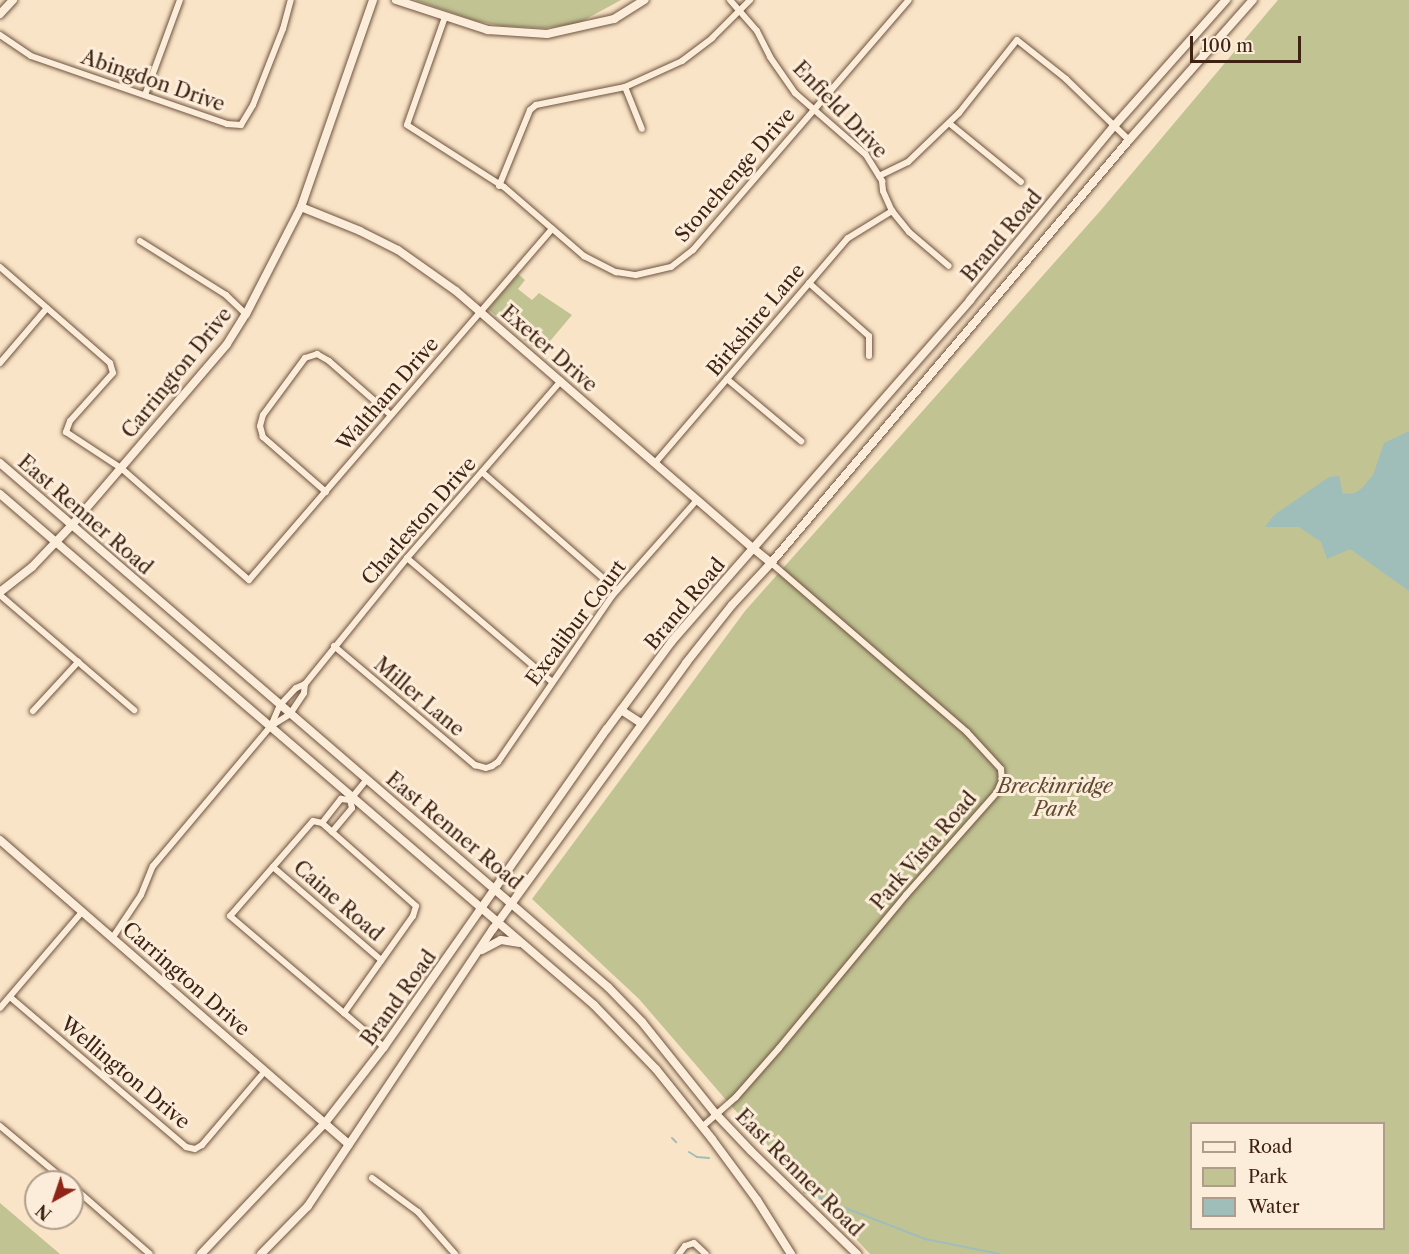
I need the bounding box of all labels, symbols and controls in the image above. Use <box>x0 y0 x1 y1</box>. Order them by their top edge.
scale bar <box>1193 24 1304 62</box>
text: 100 m <box>1201 35 1253 57</box>
street label: Abingdon Drive <box>78 45 228 117</box>
street label: Enfield Drive <box>788 57 892 163</box>
street label: Stonehenge Drive <box>670 103 800 247</box>
street label: Brand Road <box>957 185 1047 287</box>
street label: Birkshire Lane <box>702 259 810 381</box>
street label: Exeter Drive <box>496 301 602 397</box>
street label: Carrington Drive <box>117 303 237 443</box>
street label: Waltham Drive <box>332 332 444 456</box>
street label: East Renner Road <box>13 450 157 580</box>
street label: Charleston Drive <box>357 452 481 590</box>
street label: Brand Road <box>640 553 730 655</box>
street label: Excalibur Court <box>521 555 631 691</box>
street label: Miller Lane <box>369 652 469 742</box>
street label: East Renner Road <box>381 767 527 895</box>
park label: Breckinridge Park <box>997 774 1113 821</box>
street label: Park Vista Road <box>866 786 982 916</box>
street label: Caine Road <box>288 856 388 946</box>
street label: Carrington Drive <box>117 917 255 1041</box>
street label: Brand Road <box>356 946 442 1050</box>
street label: Wellington Drive <box>55 1012 195 1134</box>
street label: East Renner Road <box>730 1104 868 1242</box>
legend <box>1190 1122 1385 1230</box>
text: Road <box>1248 1136 1293 1158</box>
text: Park <box>1248 1166 1287 1188</box>
north arrow <box>24 1170 84 1230</box>
text: Water <box>1248 1196 1300 1218</box>
text: N <box>32 1200 55 1224</box>

